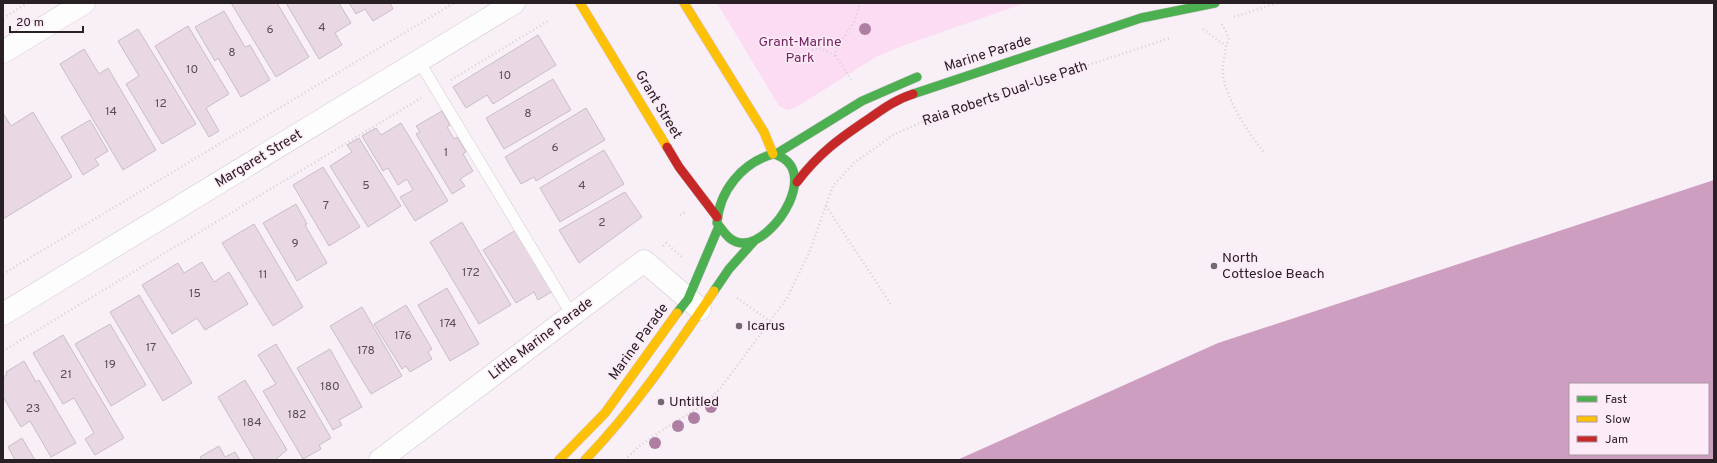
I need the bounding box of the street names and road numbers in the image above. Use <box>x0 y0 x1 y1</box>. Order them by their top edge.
street label: Marine Parade <box>942 32 1034 76</box>
street label: Raia Roberts Dual-Use Path <box>920 58 1090 130</box>
street label: Grant Street <box>631 68 685 142</box>
street label: Margaret Street <box>212 126 306 192</box>
street label: Little Marine Parade <box>485 294 597 384</box>
street label: Marine Parade <box>606 300 672 384</box>

